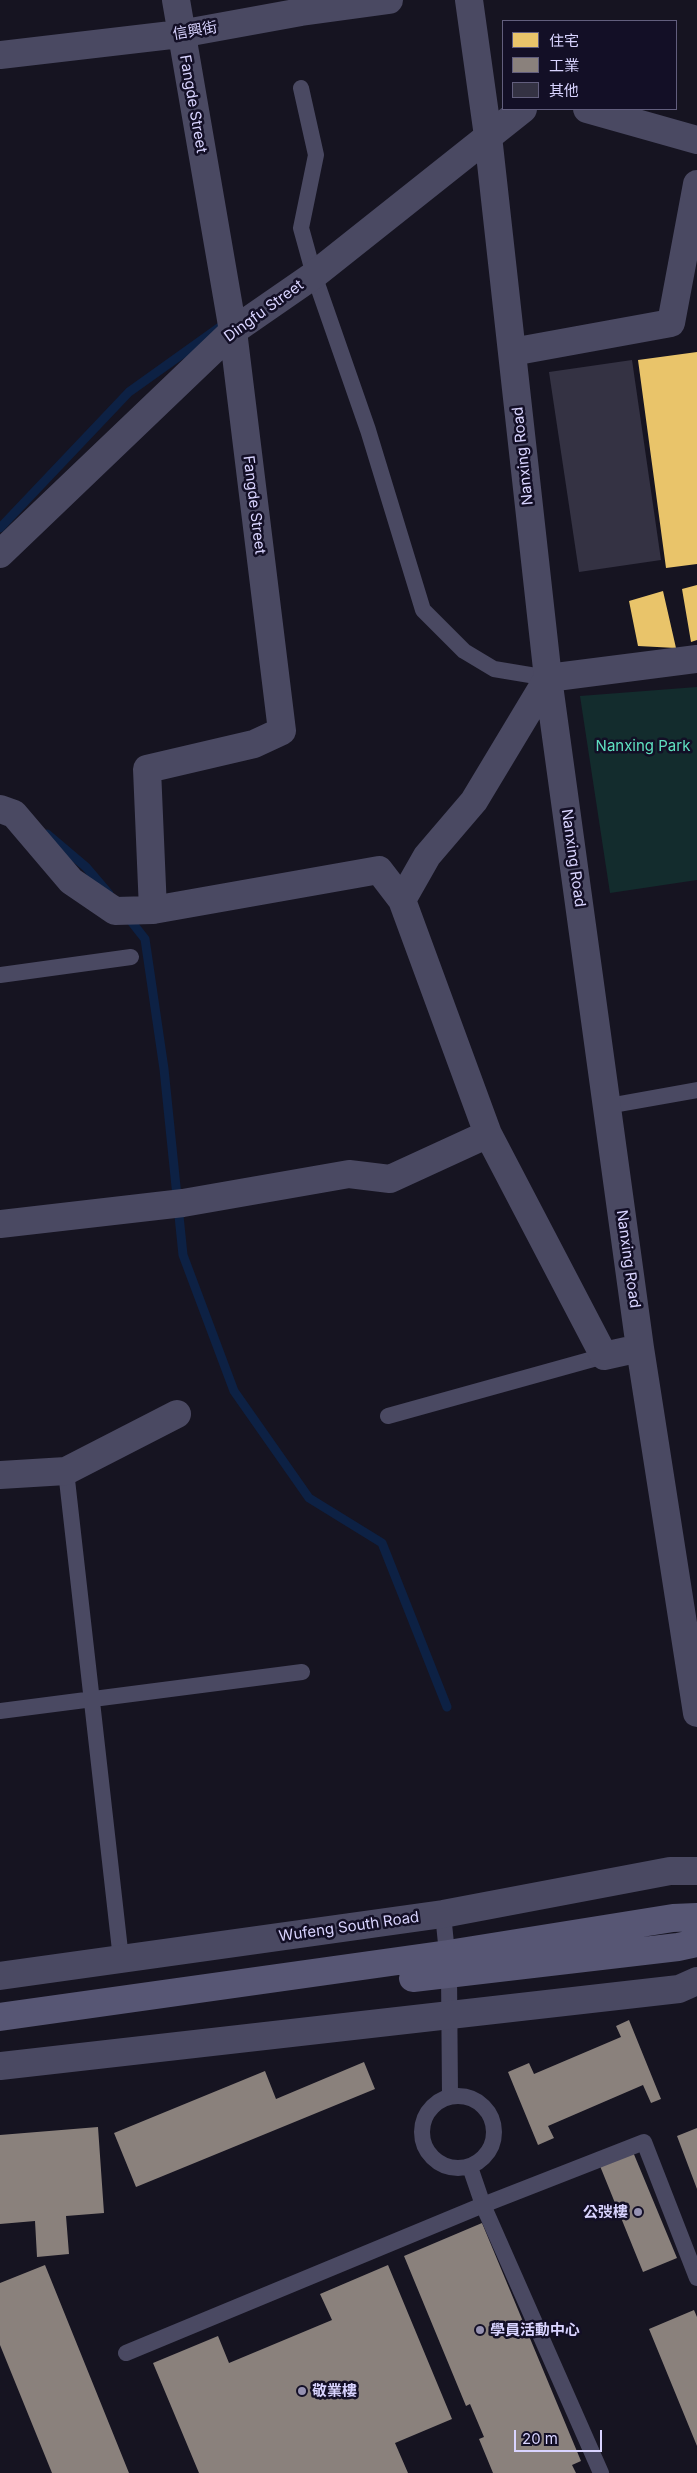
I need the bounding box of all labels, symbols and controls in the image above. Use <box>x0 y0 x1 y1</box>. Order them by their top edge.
street label: 信興街 <box>171 18 219 44</box>
legend <box>502 20 677 110</box>
text: 住宅 <box>549 31 579 50</box>
street label: Fangde Street <box>176 53 210 155</box>
text: 工業 <box>549 56 579 75</box>
text: 其他 <box>549 81 579 100</box>
street label: Dingfu Street <box>221 276 307 346</box>
street label: Nanxing Road <box>509 406 537 506</box>
street label: Fangde Street <box>239 455 269 555</box>
park label: Nanxing Park <box>596 737 690 755</box>
street label: Nanxing Road <box>557 808 589 908</box>
street label: Nanxing Road <box>612 1209 644 1309</box>
street label: Wufeng South Road <box>278 1908 420 1946</box>
place label: 公弢樓 <box>583 2203 628 2221</box>
marker: 公弢樓 <box>632 2206 644 2218</box>
place label: 學員活動中心 <box>490 2321 580 2339</box>
marker: 學員活動中心 <box>474 2324 486 2336</box>
place label: 敬業樓 <box>312 2382 357 2400</box>
marker: 敬業樓 <box>296 2385 308 2397</box>
scale bar <box>517 2420 604 2452</box>
text: 20 m <box>522 2429 558 2448</box>

